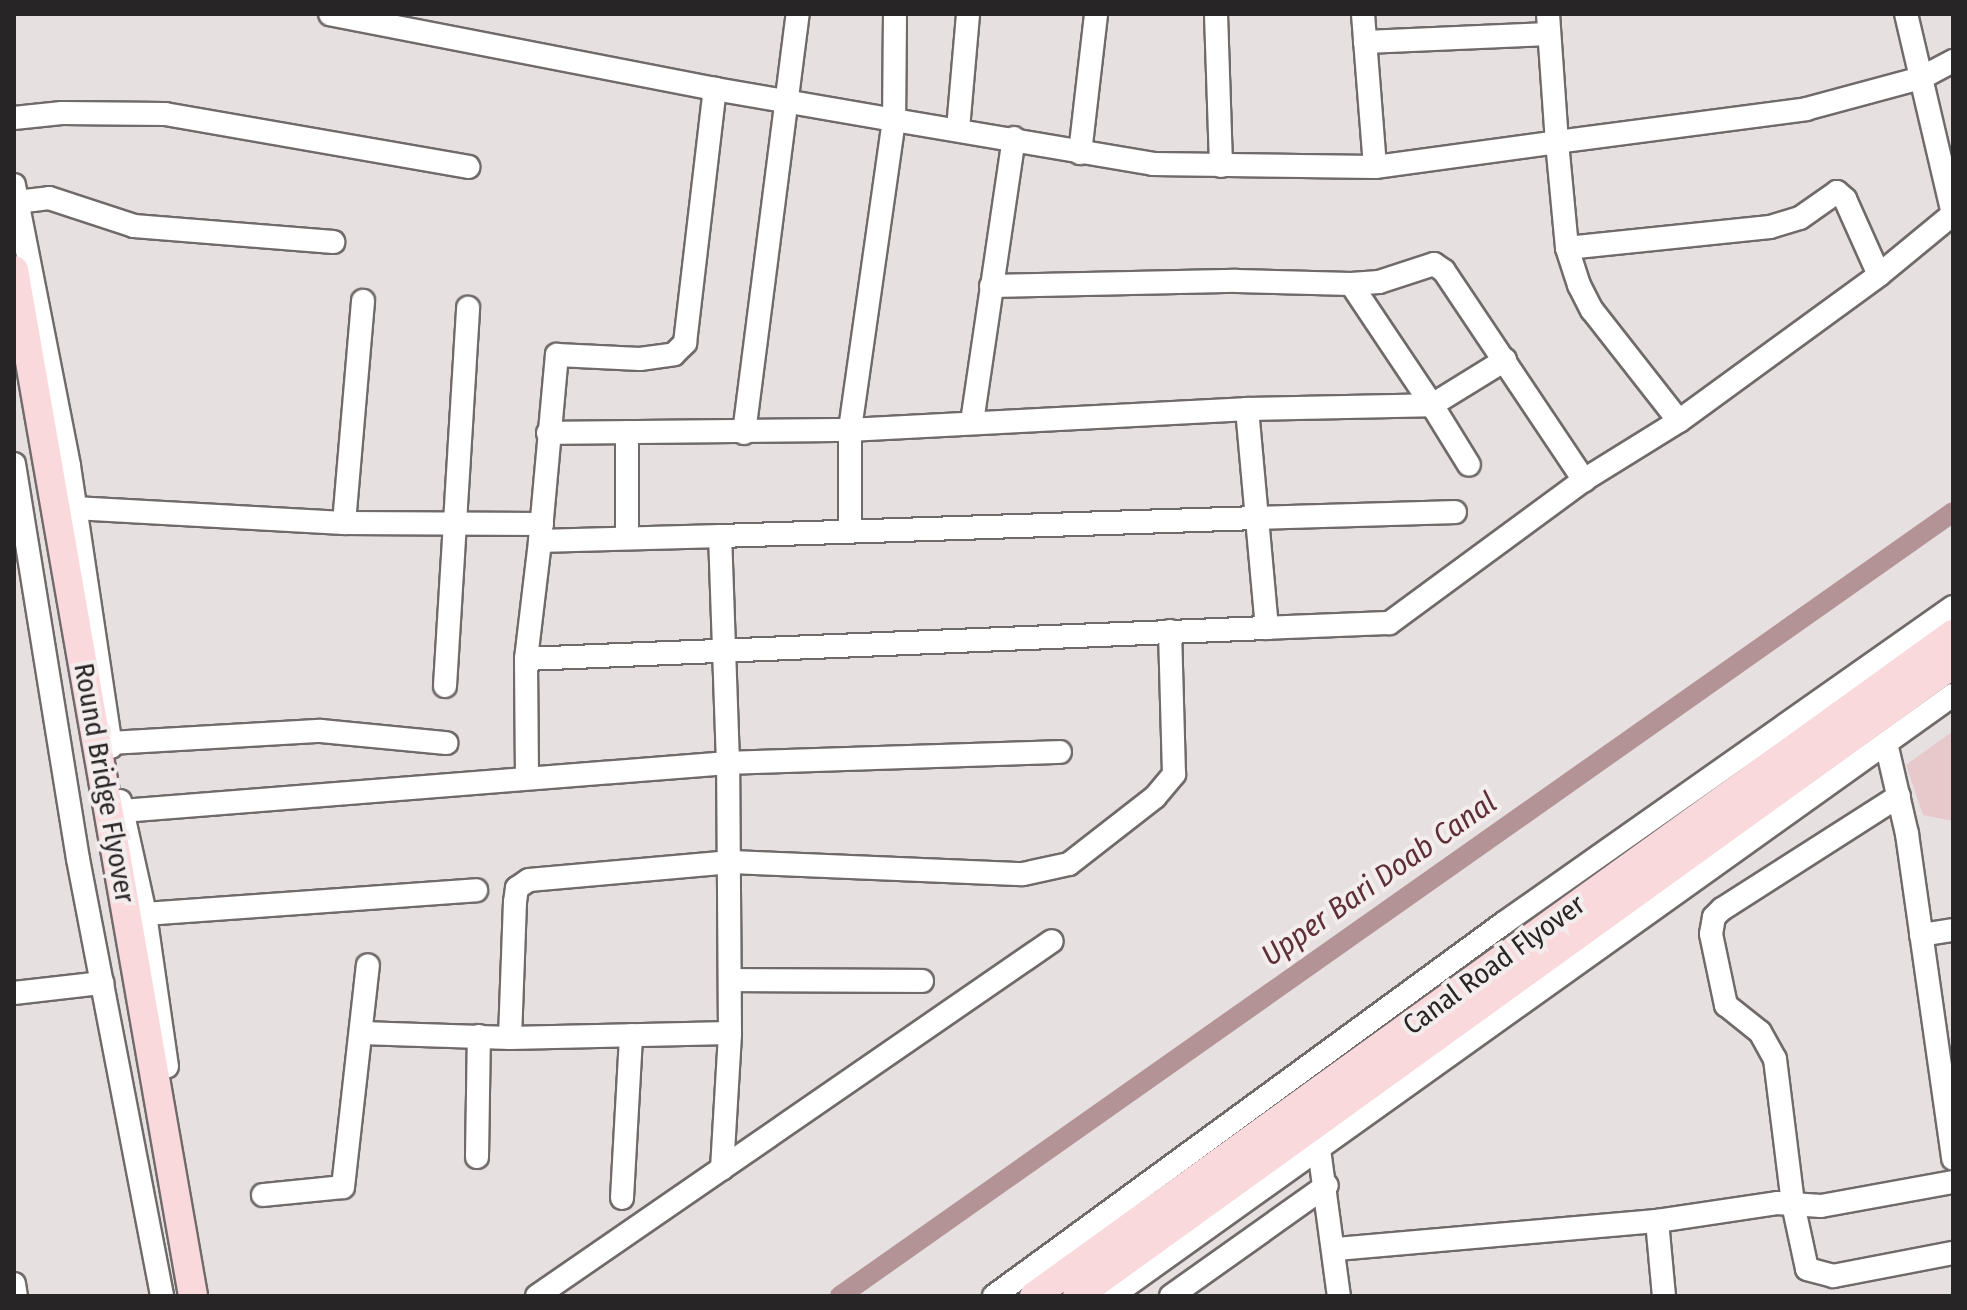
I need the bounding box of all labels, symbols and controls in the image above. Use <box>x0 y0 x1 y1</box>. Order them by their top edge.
street label: Round Bridge Flyover <box>66 660 142 906</box>
water label: Upper Bari Doab Canal <box>1255 784 1503 974</box>
street label: Canal Road Flyover <box>1397 888 1591 1042</box>

